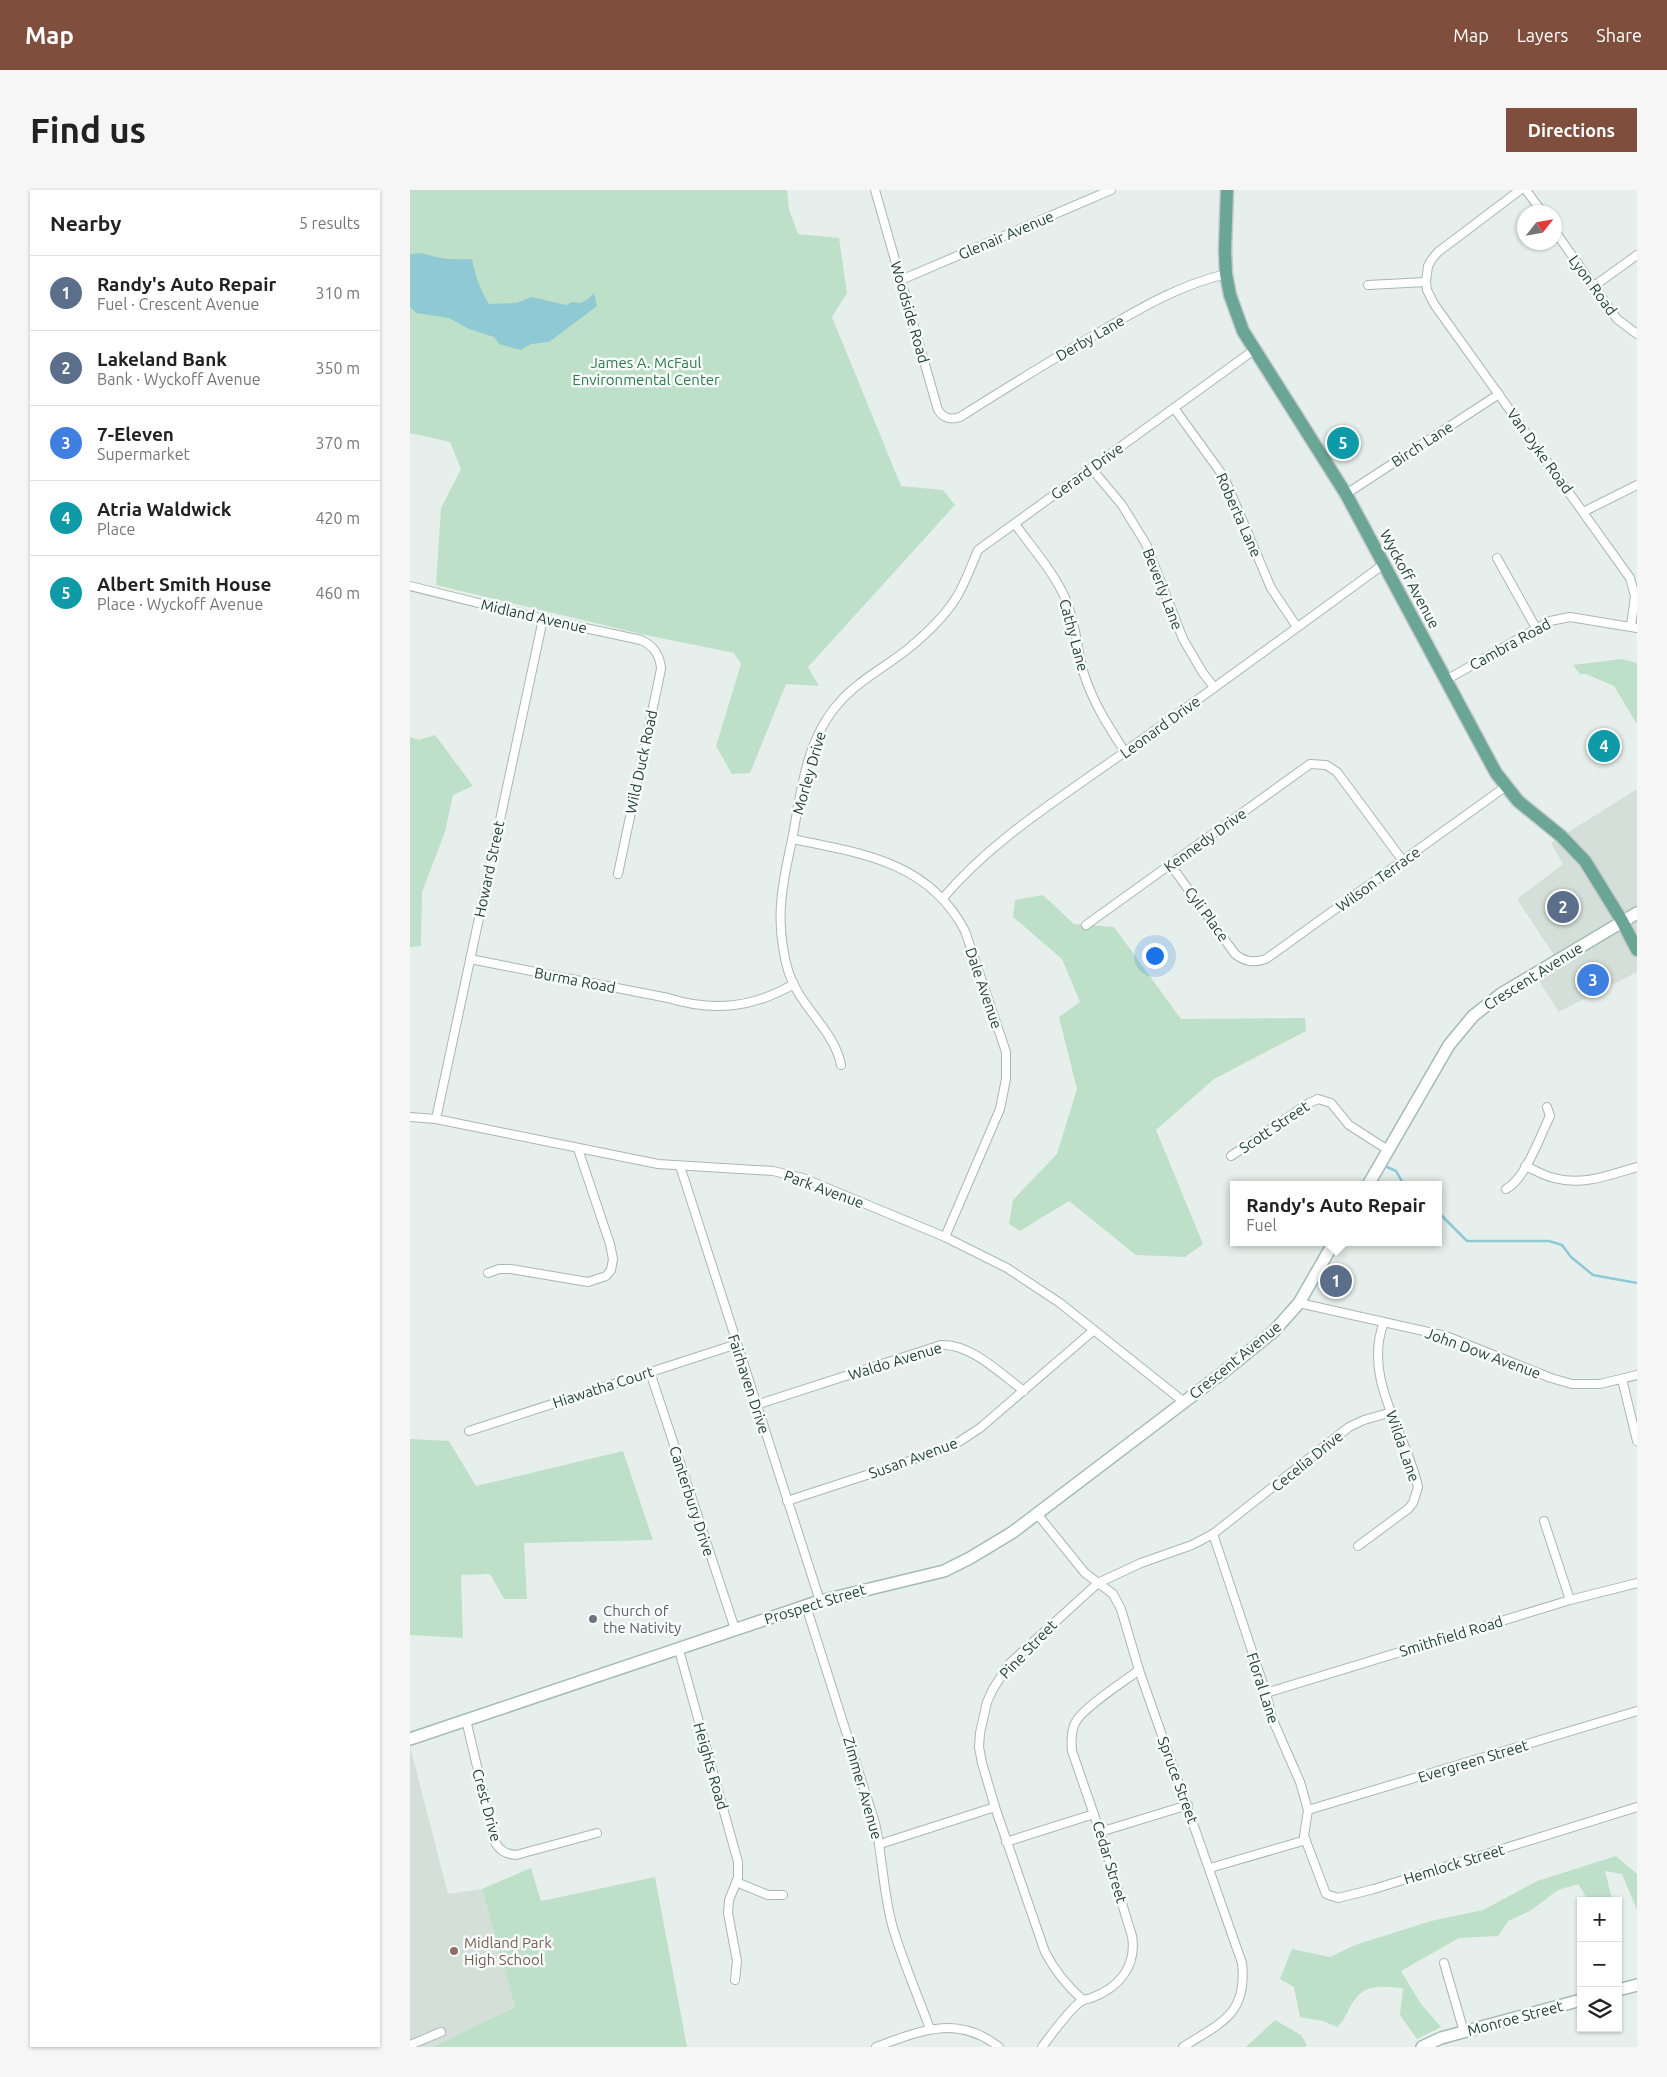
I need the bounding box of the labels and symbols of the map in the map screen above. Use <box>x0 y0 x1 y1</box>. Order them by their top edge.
north arrow <box>1517 205 1562 250</box>
street label: Glenair Avenue <box>956 207 1056 263</box>
street label: Lyon Road <box>1566 252 1620 318</box>
street label: Woodside Road <box>887 259 933 365</box>
street label: Derby Lane <box>1053 312 1127 364</box>
park label: James A. McFaul Environmental Center <box>572 354 720 388</box>
street label: Van Dyke Road <box>1504 405 1576 497</box>
street label: Birch Lane <box>1388 418 1456 470</box>
pin: 5 <box>1327 424 1359 462</box>
street label: Gerard Drive <box>1048 439 1126 503</box>
street label: Roberta Lane <box>1213 470 1265 560</box>
street label: Wyckoff Avenue <box>1377 527 1443 631</box>
street label: Beverly Lane <box>1140 546 1186 632</box>
street label: Midland Avenue <box>479 596 589 636</box>
street label: Cathy Lane <box>1056 597 1092 673</box>
street label: Cambra Road <box>1467 615 1553 673</box>
street label: Leonard Drive <box>1117 692 1203 762</box>
street label: Wild Duck Road <box>622 709 660 815</box>
pin: 4 <box>1588 727 1620 765</box>
street label: Morley Drive <box>789 729 829 817</box>
street label: Kennedy Drive <box>1161 804 1249 876</box>
street label: Howard Street <box>470 819 508 919</box>
street label: Wilson Terrace <box>1333 843 1423 915</box>
street label: Cyli Place <box>1182 883 1232 945</box>
pin: 2 <box>1547 888 1579 926</box>
street label: Crescent Avenue <box>1480 939 1586 1013</box>
your location <box>1142 943 1168 969</box>
street label: Dale Avenue <box>962 945 1006 1031</box>
pin: 3 <box>1577 961 1609 999</box>
street label: Burma Road <box>533 964 617 996</box>
street label: Scott Street <box>1236 1097 1312 1157</box>
street label: Park Avenue <box>782 1167 866 1211</box>
pin: 1 <box>1320 1262 1352 1300</box>
street label: Crescent Avenue <box>1186 1318 1284 1402</box>
street label: John Dow Avenue <box>1423 1324 1543 1382</box>
street label: Fairhaven Drive <box>725 1332 773 1436</box>
street label: Waldo Avenue <box>846 1339 944 1383</box>
street label: Hiawatha Court <box>551 1363 656 1411</box>
street label: Wilda Lane <box>1383 1408 1423 1484</box>
street label: Cecelia Drive <box>1268 1427 1346 1495</box>
street label: Susan Avenue <box>866 1434 960 1482</box>
street label: Canterbury Drive <box>666 1444 718 1558</box>
street label: Prospect Street <box>762 1580 868 1628</box>
place label: Church of the Nativity <box>603 1602 681 1636</box>
street label: Smithfield Road <box>1397 1612 1505 1660</box>
marker: Church of the Nativity <box>587 1613 599 1625</box>
street label: Pine Street <box>996 1616 1060 1682</box>
street label: Floral Lane <box>1244 1650 1282 1726</box>
street label: Heights Road <box>690 1720 732 1812</box>
street label: Spruce Street <box>1154 1734 1202 1826</box>
street label: Zimmer Avenue <box>840 1735 886 1841</box>
street label: Evergreen Street <box>1416 1736 1530 1786</box>
street label: Crest Drive <box>469 1767 505 1843</box>
street label: Cedar Street <box>1089 1819 1131 1905</box>
street label: Hemlock Street <box>1402 1841 1506 1887</box>
place label: Midland Park High School <box>464 1934 552 1968</box>
marker: Midland Park High School <box>448 1945 460 1957</box>
street label: Monroe Street <box>1465 1997 1565 2039</box>

